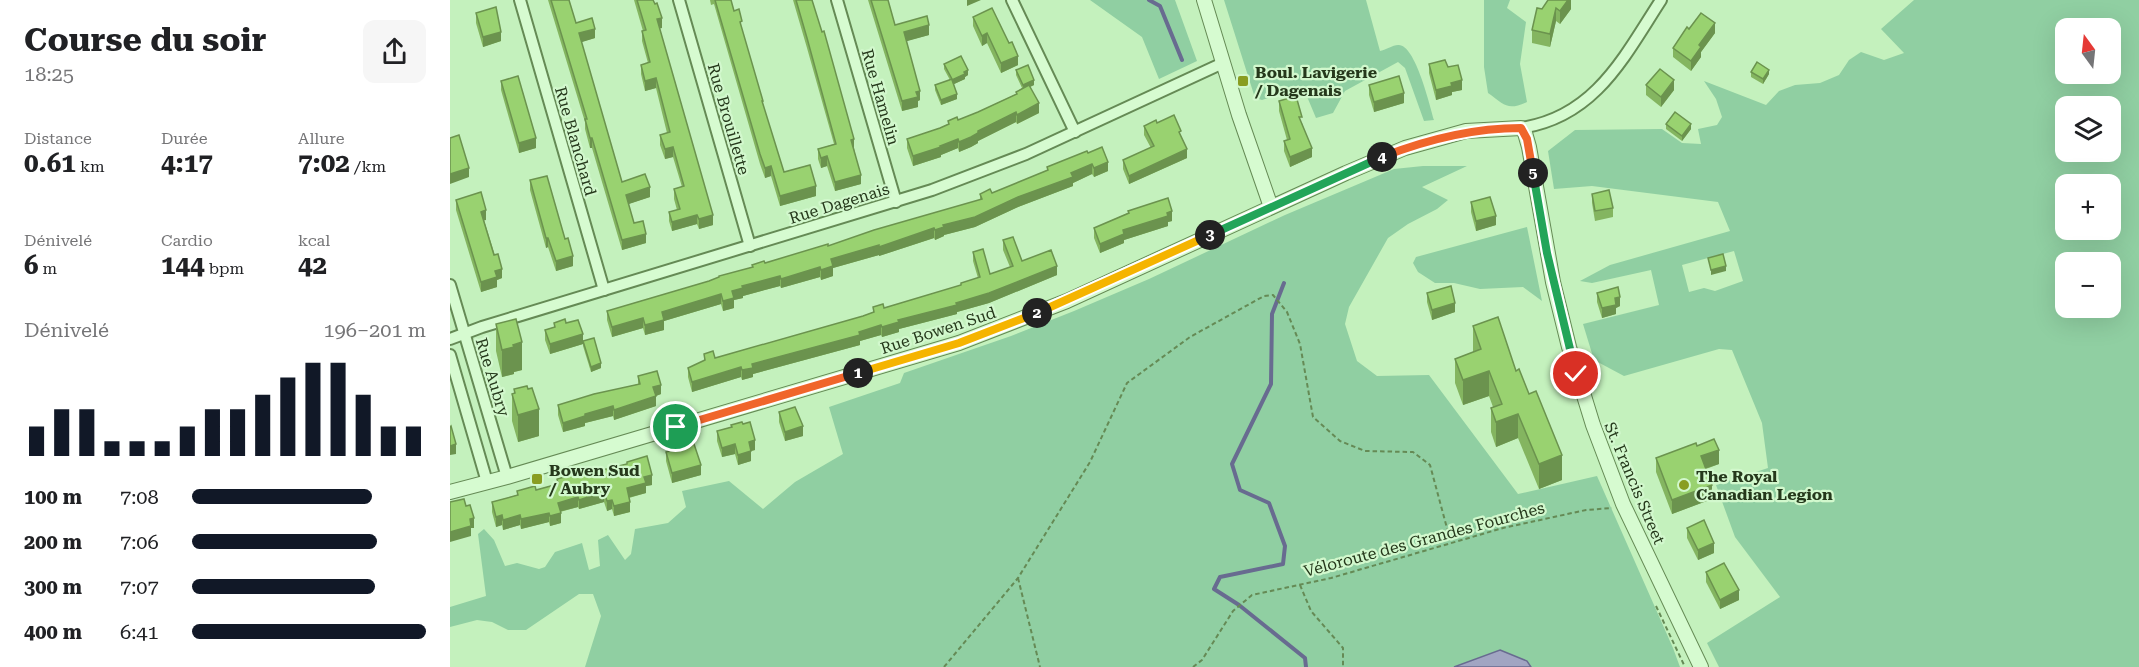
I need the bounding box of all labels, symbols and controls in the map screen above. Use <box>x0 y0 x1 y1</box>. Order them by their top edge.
north arrow <box>2055 18 2121 84</box>
map controls <box>2055 18 2121 318</box>
text: Course du soir <box>24 20 267 59</box>
button: share <box>363 20 426 83</box>
street label: Rue Hamelin <box>858 47 903 147</box>
street label: Rue Brouillette <box>704 61 754 177</box>
text: 18:25 <box>24 62 74 86</box>
place label: Boul. Lavigerie / Dagenais <box>1254 63 1377 100</box>
marker: Boul. Lavigerie / Dagenais <box>1236 74 1250 88</box>
street label: Rue Blanchard <box>551 84 600 198</box>
button: layers <box>2055 96 2121 162</box>
text: Distance <box>24 129 92 148</box>
text: Durée <box>161 129 207 148</box>
text: Allure <box>298 129 345 148</box>
pin: 4 <box>1367 142 1397 172</box>
text: 4 <box>1378 147 1386 166</box>
text: 0.61 <box>24 148 76 178</box>
text: 4:17 <box>161 148 213 178</box>
text: 7:02 <box>298 148 350 178</box>
text: km <box>76 157 105 176</box>
text: /km <box>350 157 386 176</box>
pin: 5 <box>1518 158 1548 188</box>
text: 5 <box>1529 163 1537 182</box>
button: + <box>2055 174 2121 240</box>
street label: Rue Dagenais <box>787 179 892 228</box>
pin: 3 <box>1195 220 1225 250</box>
text: 3 <box>1206 225 1214 244</box>
text: Dénivelé <box>24 231 92 250</box>
text: Cardio <box>161 231 213 250</box>
text: kcal <box>298 231 330 250</box>
text: 6 <box>24 250 39 280</box>
text: 144 <box>161 250 205 280</box>
text: 42 <box>298 250 327 280</box>
button: − <box>2055 252 2121 318</box>
text: m <box>39 259 57 278</box>
text: bpm <box>205 259 244 278</box>
pin: 2 <box>1022 298 1052 328</box>
street label: Rue Bowen Sud <box>878 303 998 358</box>
text: 2 <box>1033 303 1041 322</box>
text: Dénivelé <box>24 318 109 342</box>
text: 196–201 m <box>323 318 426 342</box>
street label: Rue Aubry <box>472 335 514 419</box>
pin <box>1550 348 1601 399</box>
icon: check <box>1559 357 1592 390</box>
pin: 1 <box>843 358 873 388</box>
text: 1 <box>854 363 862 382</box>
pin <box>650 401 701 452</box>
icon: arrive <box>659 410 692 443</box>
street label: St. Francis Street <box>1600 419 1669 547</box>
place label: Bowen Sud / Aubry <box>548 461 640 498</box>
place label: The Royal Canadian Legion <box>1696 467 1833 504</box>
marker: Bowen Sud / Aubry <box>530 472 544 486</box>
marker: The Royal Canadian Legion <box>1677 478 1691 492</box>
text: 100 m <box>24 485 82 509</box>
text: 7:08 <box>120 485 159 509</box>
street label: Véloroute des Grandes Fourches <box>1302 498 1547 581</box>
text: 200 m <box>24 530 82 554</box>
text: 7:06 <box>120 530 159 554</box>
text: 300 m <box>24 575 82 599</box>
text: 7:07 <box>120 575 159 599</box>
text: 400 m <box>24 620 82 644</box>
text: 6:41 <box>120 620 159 644</box>

